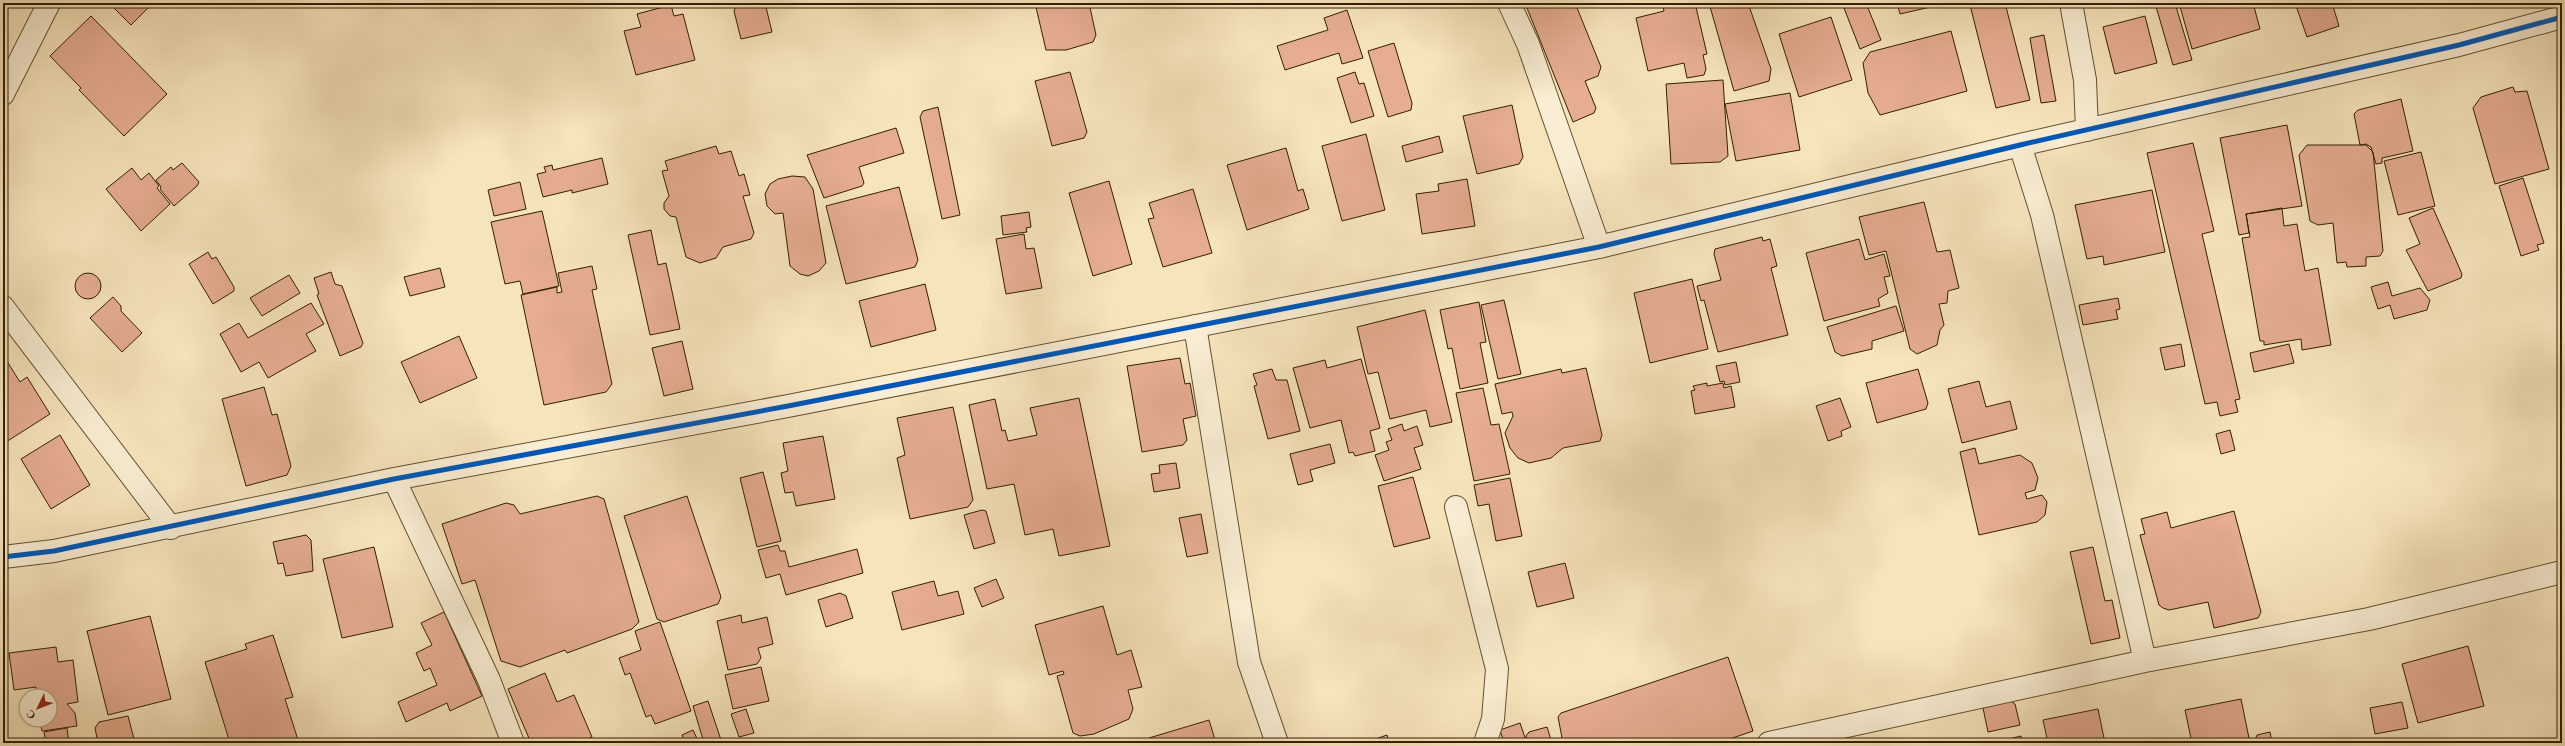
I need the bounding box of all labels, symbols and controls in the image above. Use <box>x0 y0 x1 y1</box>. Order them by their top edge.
north arrow <box>18 688 58 728</box>
text: С <box>23 707 38 722</box>

